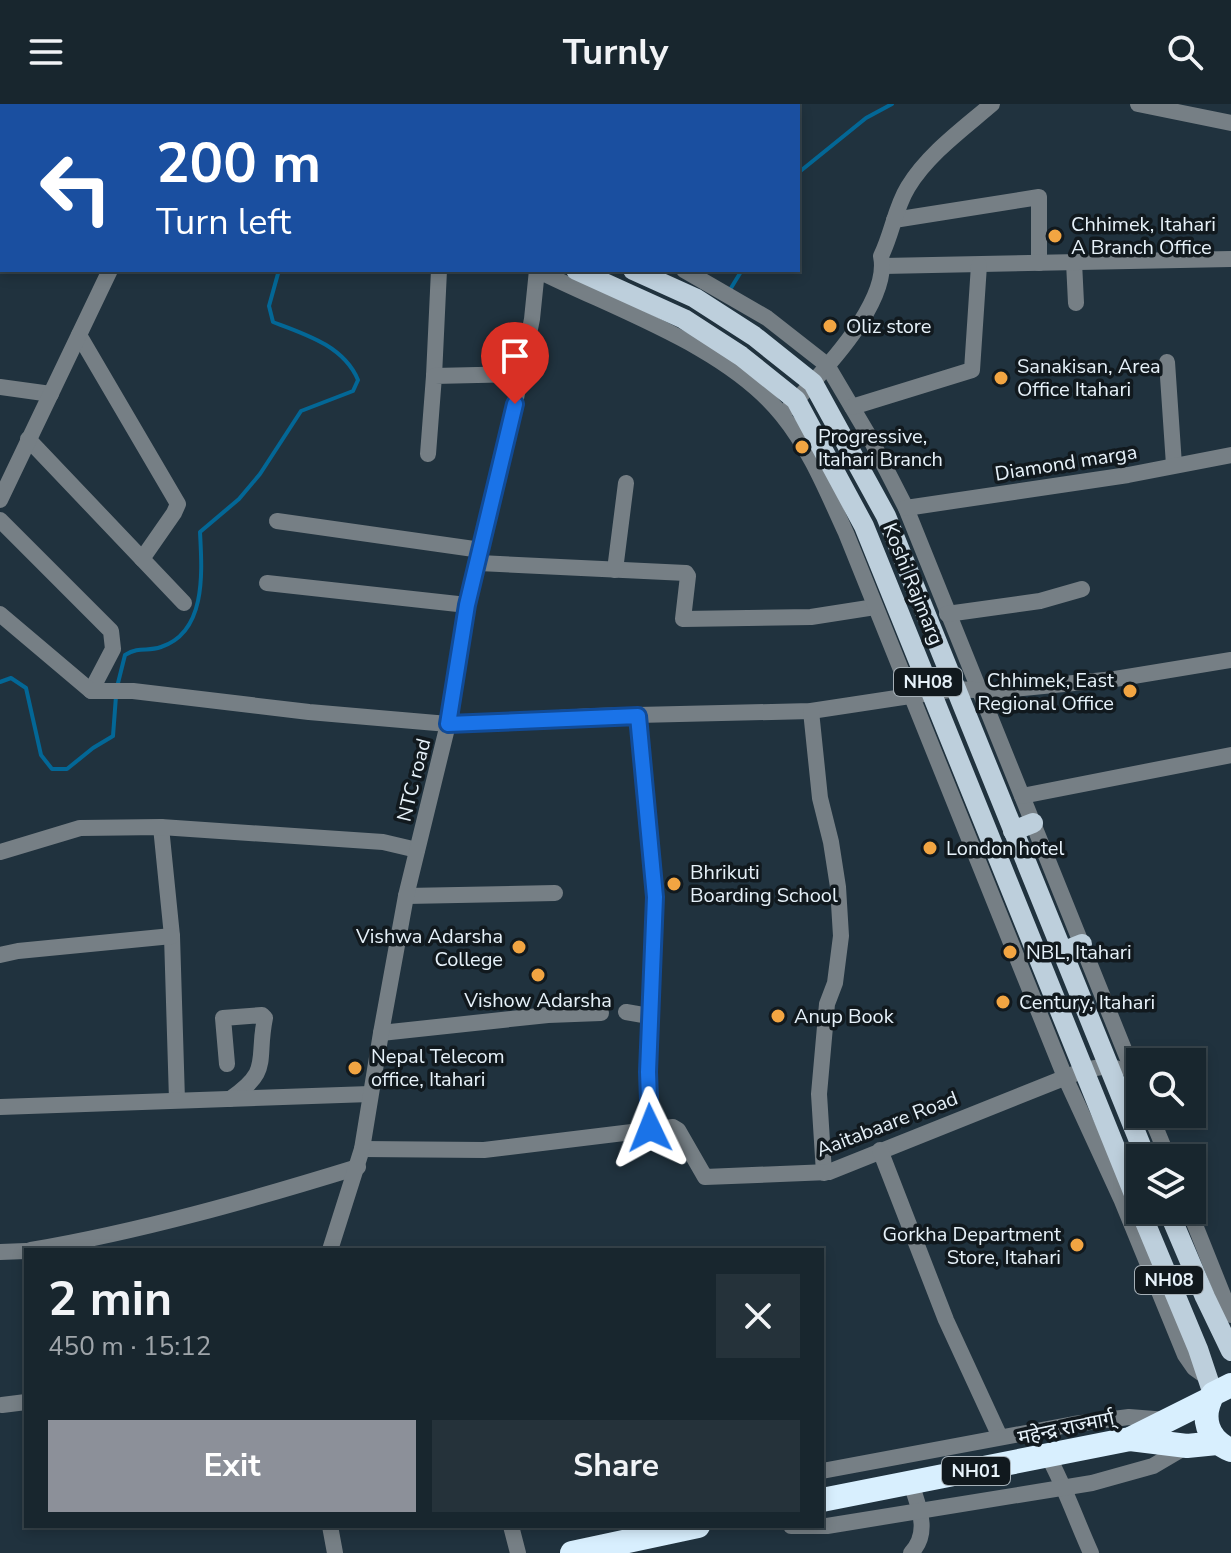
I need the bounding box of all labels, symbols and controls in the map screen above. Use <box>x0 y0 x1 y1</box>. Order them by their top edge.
text: Turnly <box>563 28 668 77</box>
icon: menu <box>24 30 68 74</box>
icon: search <box>1163 30 1207 74</box>
text: 200 m <box>156 125 321 202</box>
icon: left <box>24 136 128 240</box>
text: Turn left <box>156 198 291 247</box>
place label: Chhimek, Itahari A Branch Office <box>1071 211 1216 261</box>
marker: Chhimek, Itahari A Branch Office <box>1046 227 1064 245</box>
place label: Oliz store <box>846 313 932 340</box>
marker: Oliz store <box>821 317 839 335</box>
pin <box>481 322 549 404</box>
icon: arrive <box>493 334 537 378</box>
place label: Sanakisan, Area Office Itahari <box>1017 353 1161 403</box>
marker: Sanakisan, Area Office Itahari <box>992 369 1010 387</box>
place label: Progressive, Itahari Branch <box>818 423 943 473</box>
marker: Progressive, Itahari Branch <box>793 438 811 456</box>
street label: Diamond marga <box>993 438 1139 488</box>
street label: Koshi Rajmarg <box>876 519 950 649</box>
place label: Chhimek, East Regional Office <box>977 667 1115 717</box>
road number: NH08 <box>894 668 962 696</box>
marker: Chhimek, East Regional Office <box>1121 682 1139 700</box>
street label: NTC road <box>391 736 437 824</box>
place label: London hotel <box>946 835 1064 862</box>
marker: London hotel <box>921 839 939 857</box>
place label: Bhrikuti Boarding School <box>690 859 838 909</box>
marker: Bhrikuti Boarding School <box>665 875 683 893</box>
place label: Vishwa Adarsha College <box>355 923 503 973</box>
marker: Vishwa Adarsha College <box>510 938 528 956</box>
place label: NBL, Itahari <box>1026 939 1132 966</box>
marker: NBL, Itahari <box>1001 943 1019 961</box>
marker: Vishow Adarsha <box>529 966 547 984</box>
place label: Vishow Adarsha <box>463 987 612 1014</box>
place label: Century, Itahari <box>1019 989 1155 1016</box>
marker: Century, Itahari <box>994 993 1012 1011</box>
place label: Anup Book <box>794 1003 895 1030</box>
marker: Anup Book <box>769 1007 787 1025</box>
place label: Nepal Telecom office, Itahari <box>371 1043 505 1093</box>
map controls <box>1126 1048 1206 1224</box>
button: search <box>1126 1048 1206 1128</box>
marker: Nepal Telecom office, Itahari <box>346 1059 364 1077</box>
street label: Aaitabaare Road <box>812 1085 962 1163</box>
position arrow <box>608 1086 692 1170</box>
button: layers <box>1126 1144 1206 1224</box>
place label: Gorkha Department Store, Itahari <box>883 1221 1062 1271</box>
marker: Gorkha Department Store, Itahari <box>1068 1236 1086 1254</box>
text: 2 min <box>48 1266 172 1332</box>
road number: NH08 <box>1135 1266 1203 1294</box>
button: close <box>716 1274 800 1358</box>
text: 450 m · 15:12 <box>48 1329 211 1364</box>
street label: महेन्द्र राज्मार्ग् <box>1015 1404 1120 1451</box>
button: Exit <box>48 1420 416 1512</box>
button: Share <box>432 1420 800 1512</box>
road number: NH01 <box>942 1457 1010 1485</box>

